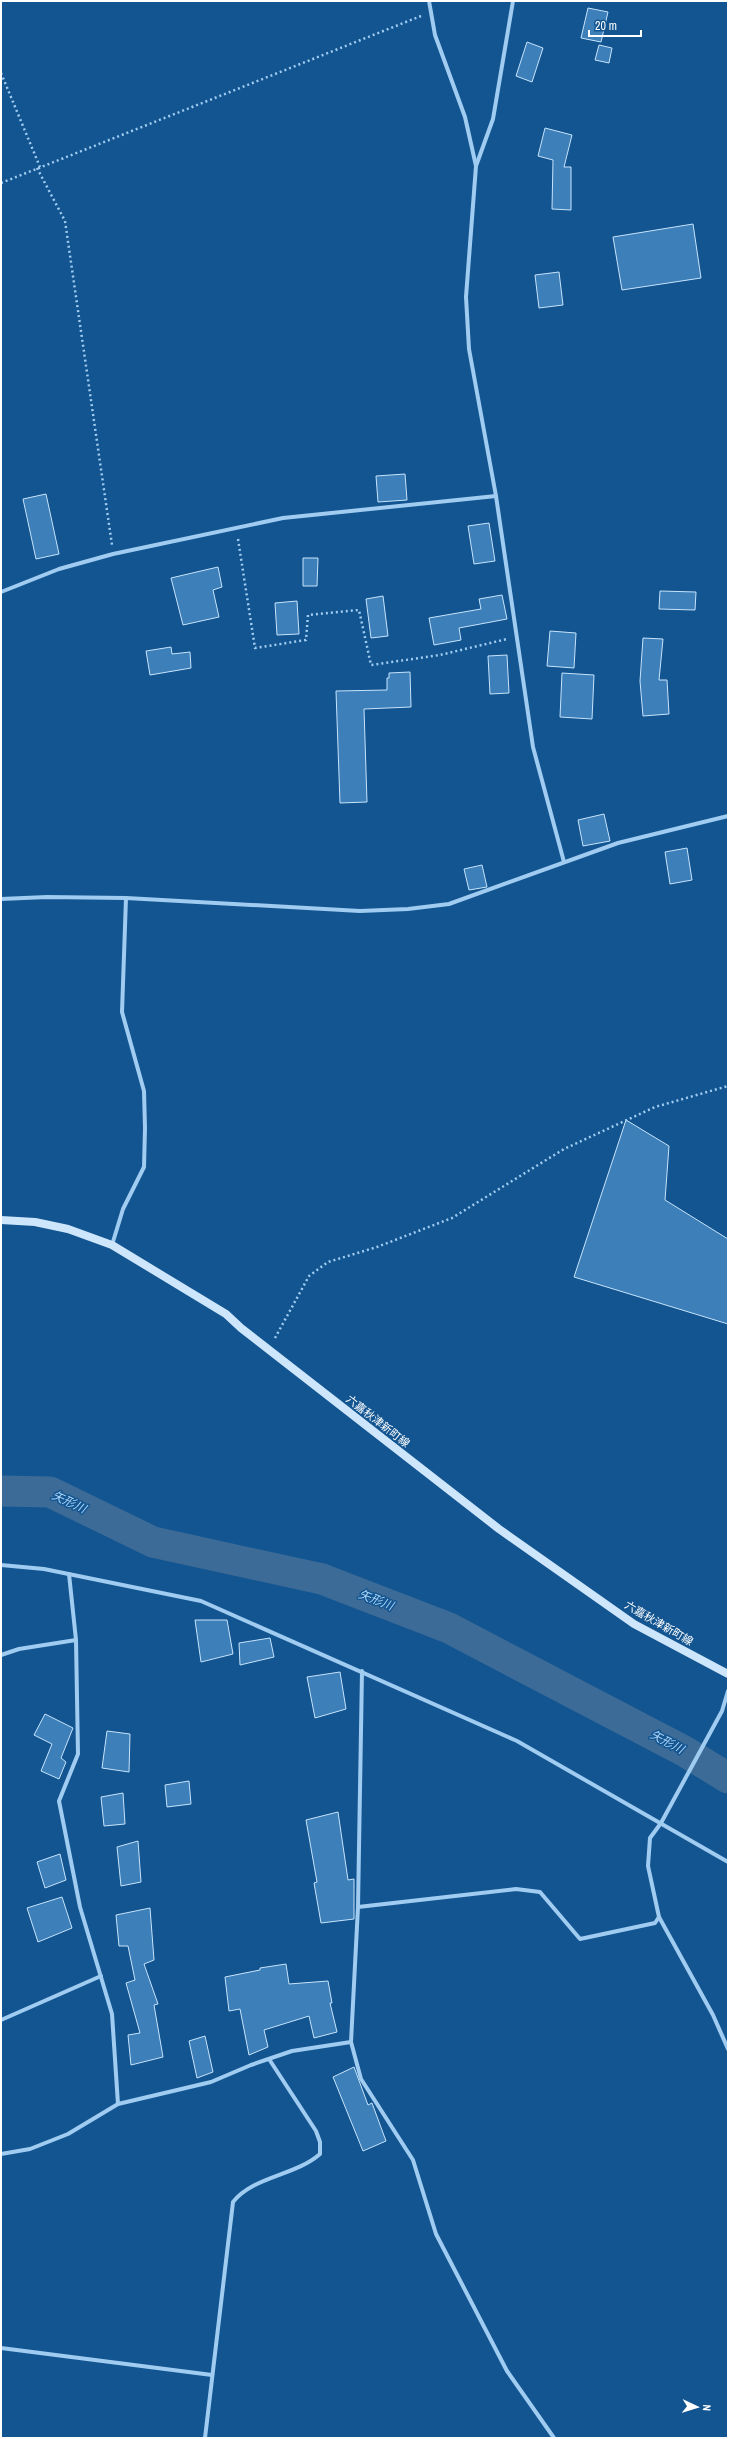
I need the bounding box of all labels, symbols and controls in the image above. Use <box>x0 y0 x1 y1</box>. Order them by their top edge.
scale bar <box>589 12 641 38</box>
text: 20 m <box>595 18 617 34</box>
street label: 六嘉秋津新町線 <box>343 1392 413 1450</box>
water label: 矢形川 <box>49 1487 91 1518</box>
water label: 矢形川 <box>356 1586 398 1615</box>
street label: 六嘉秋津新町線 <box>622 1598 696 1648</box>
water label: 矢形川 <box>647 1726 688 1758</box>
north arrow <box>677 2387 717 2427</box>
text: N <box>700 2404 714 2411</box>

